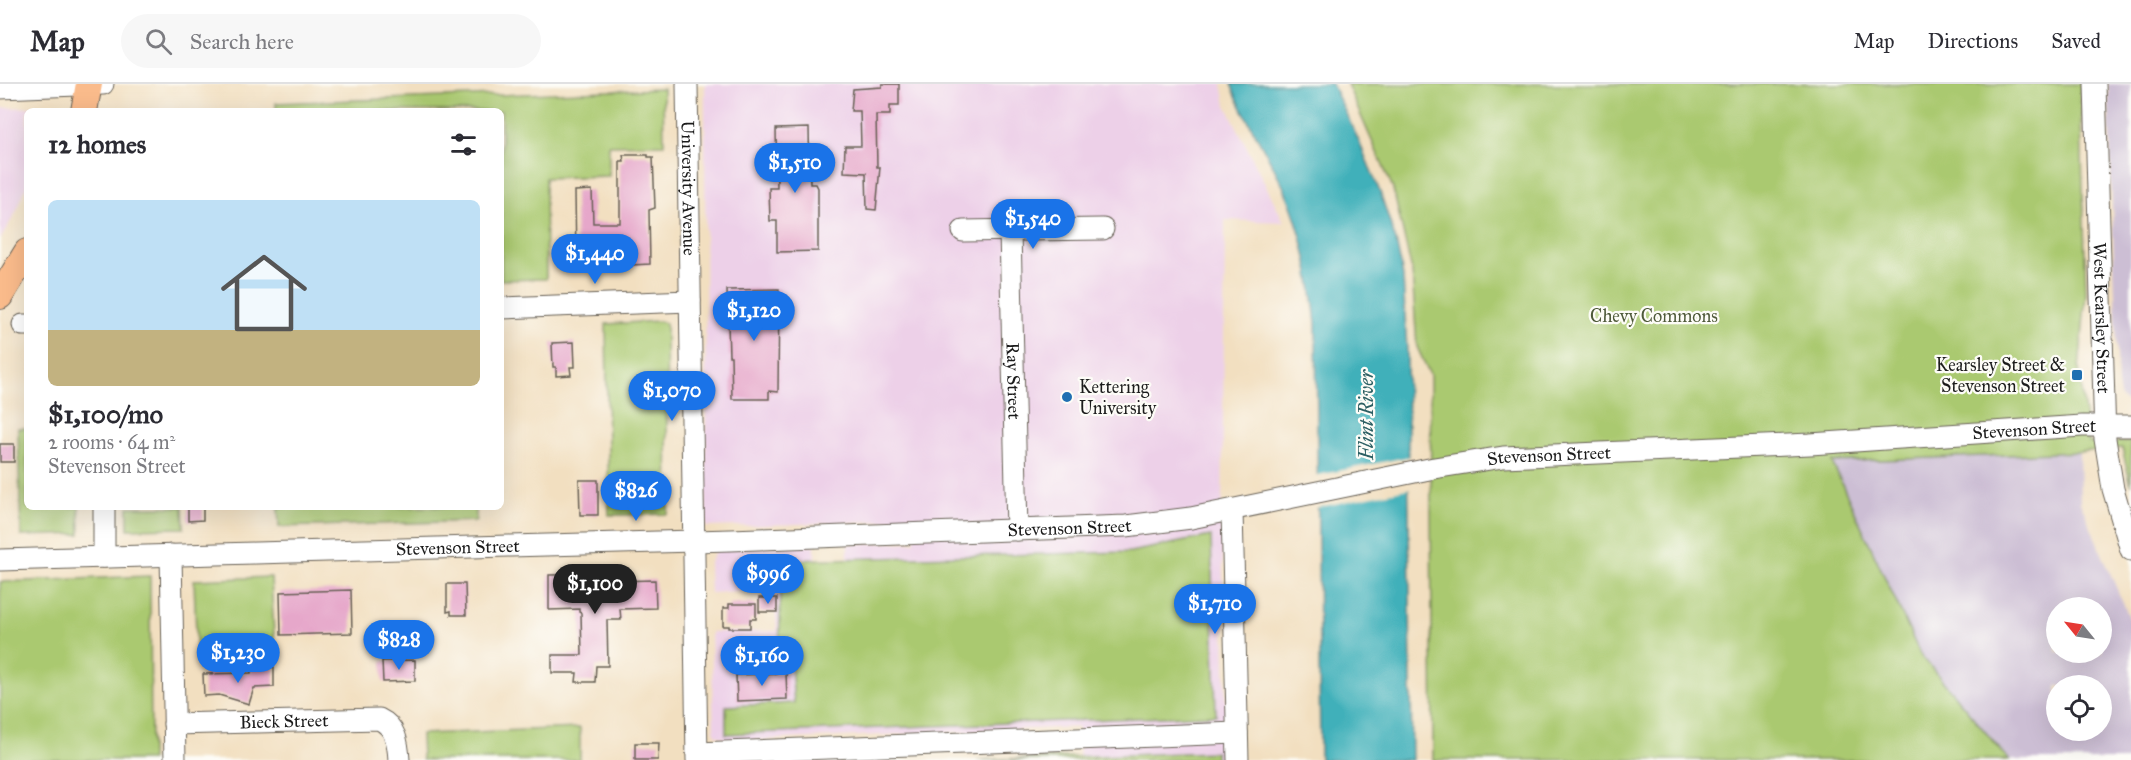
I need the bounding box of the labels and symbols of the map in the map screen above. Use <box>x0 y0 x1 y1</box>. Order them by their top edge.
street label: University Avenue <box>677 120 701 256</box>
pin: $1,510 <box>746 143 844 194</box>
pin: $1,540 <box>984 199 1082 250</box>
pin: $1,440 <box>546 234 644 285</box>
street label: West Kearsley Street <box>2088 242 2115 394</box>
pin: $1,120 <box>705 291 803 342</box>
park label: Chevy Commons <box>1590 305 1718 327</box>
street label: Ray Street <box>1002 342 1025 420</box>
place label: Kearsley Street & Stevenson Street <box>1936 354 2066 397</box>
water label: Flint River <box>1354 368 1378 461</box>
marker: Kearsley Street & Stevenson Street <box>2070 368 2084 382</box>
pin: $1,070 <box>623 371 721 422</box>
place label: Kettering University <box>1079 376 1157 419</box>
marker: Kettering University <box>1060 390 1074 404</box>
street label: Stevenson Street <box>1972 415 2097 444</box>
street label: Stevenson Street <box>1485 441 1612 470</box>
pin: $826 <box>600 471 672 522</box>
street label: Stevenson Street <box>1007 514 1133 541</box>
street label: Stevenson Street <box>396 535 521 560</box>
pin: $996 <box>732 554 804 605</box>
pin: $1,100 <box>546 564 644 615</box>
pin: $1,710 <box>1166 584 1264 635</box>
north arrow <box>2046 597 2112 663</box>
pin: $828 <box>363 620 435 671</box>
pin: $1,230 <box>189 633 287 684</box>
pin: $1,160 <box>713 636 811 687</box>
street label: Bieck Street <box>239 709 329 733</box>

